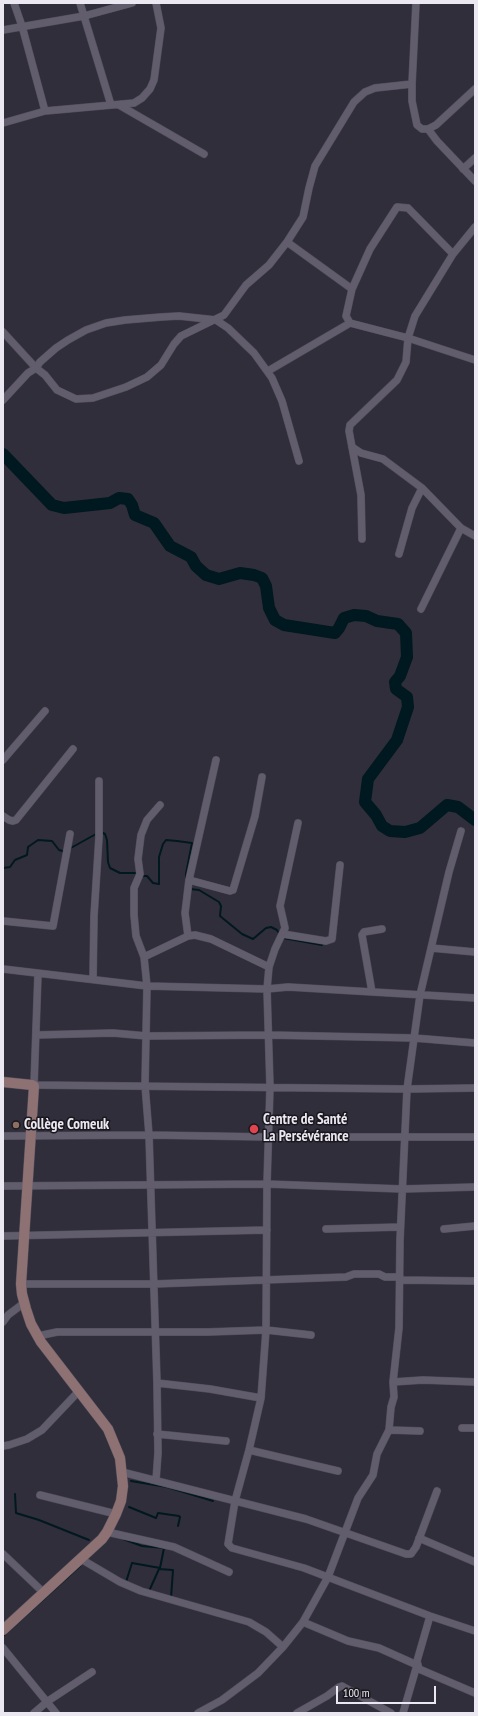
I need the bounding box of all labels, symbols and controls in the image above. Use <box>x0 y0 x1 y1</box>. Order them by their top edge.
place label: Centre de Santé La Persévérance <box>263 1111 349 1146</box>
place label: Collège Comeuk <box>24 1116 109 1134</box>
marker: Collège Comeuk <box>11 1120 21 1130</box>
marker: Centre de Santé La Persévérance <box>248 1123 260 1135</box>
scale bar <box>338 1678 438 1704</box>
text: 100 m <box>343 1685 370 1700</box>

